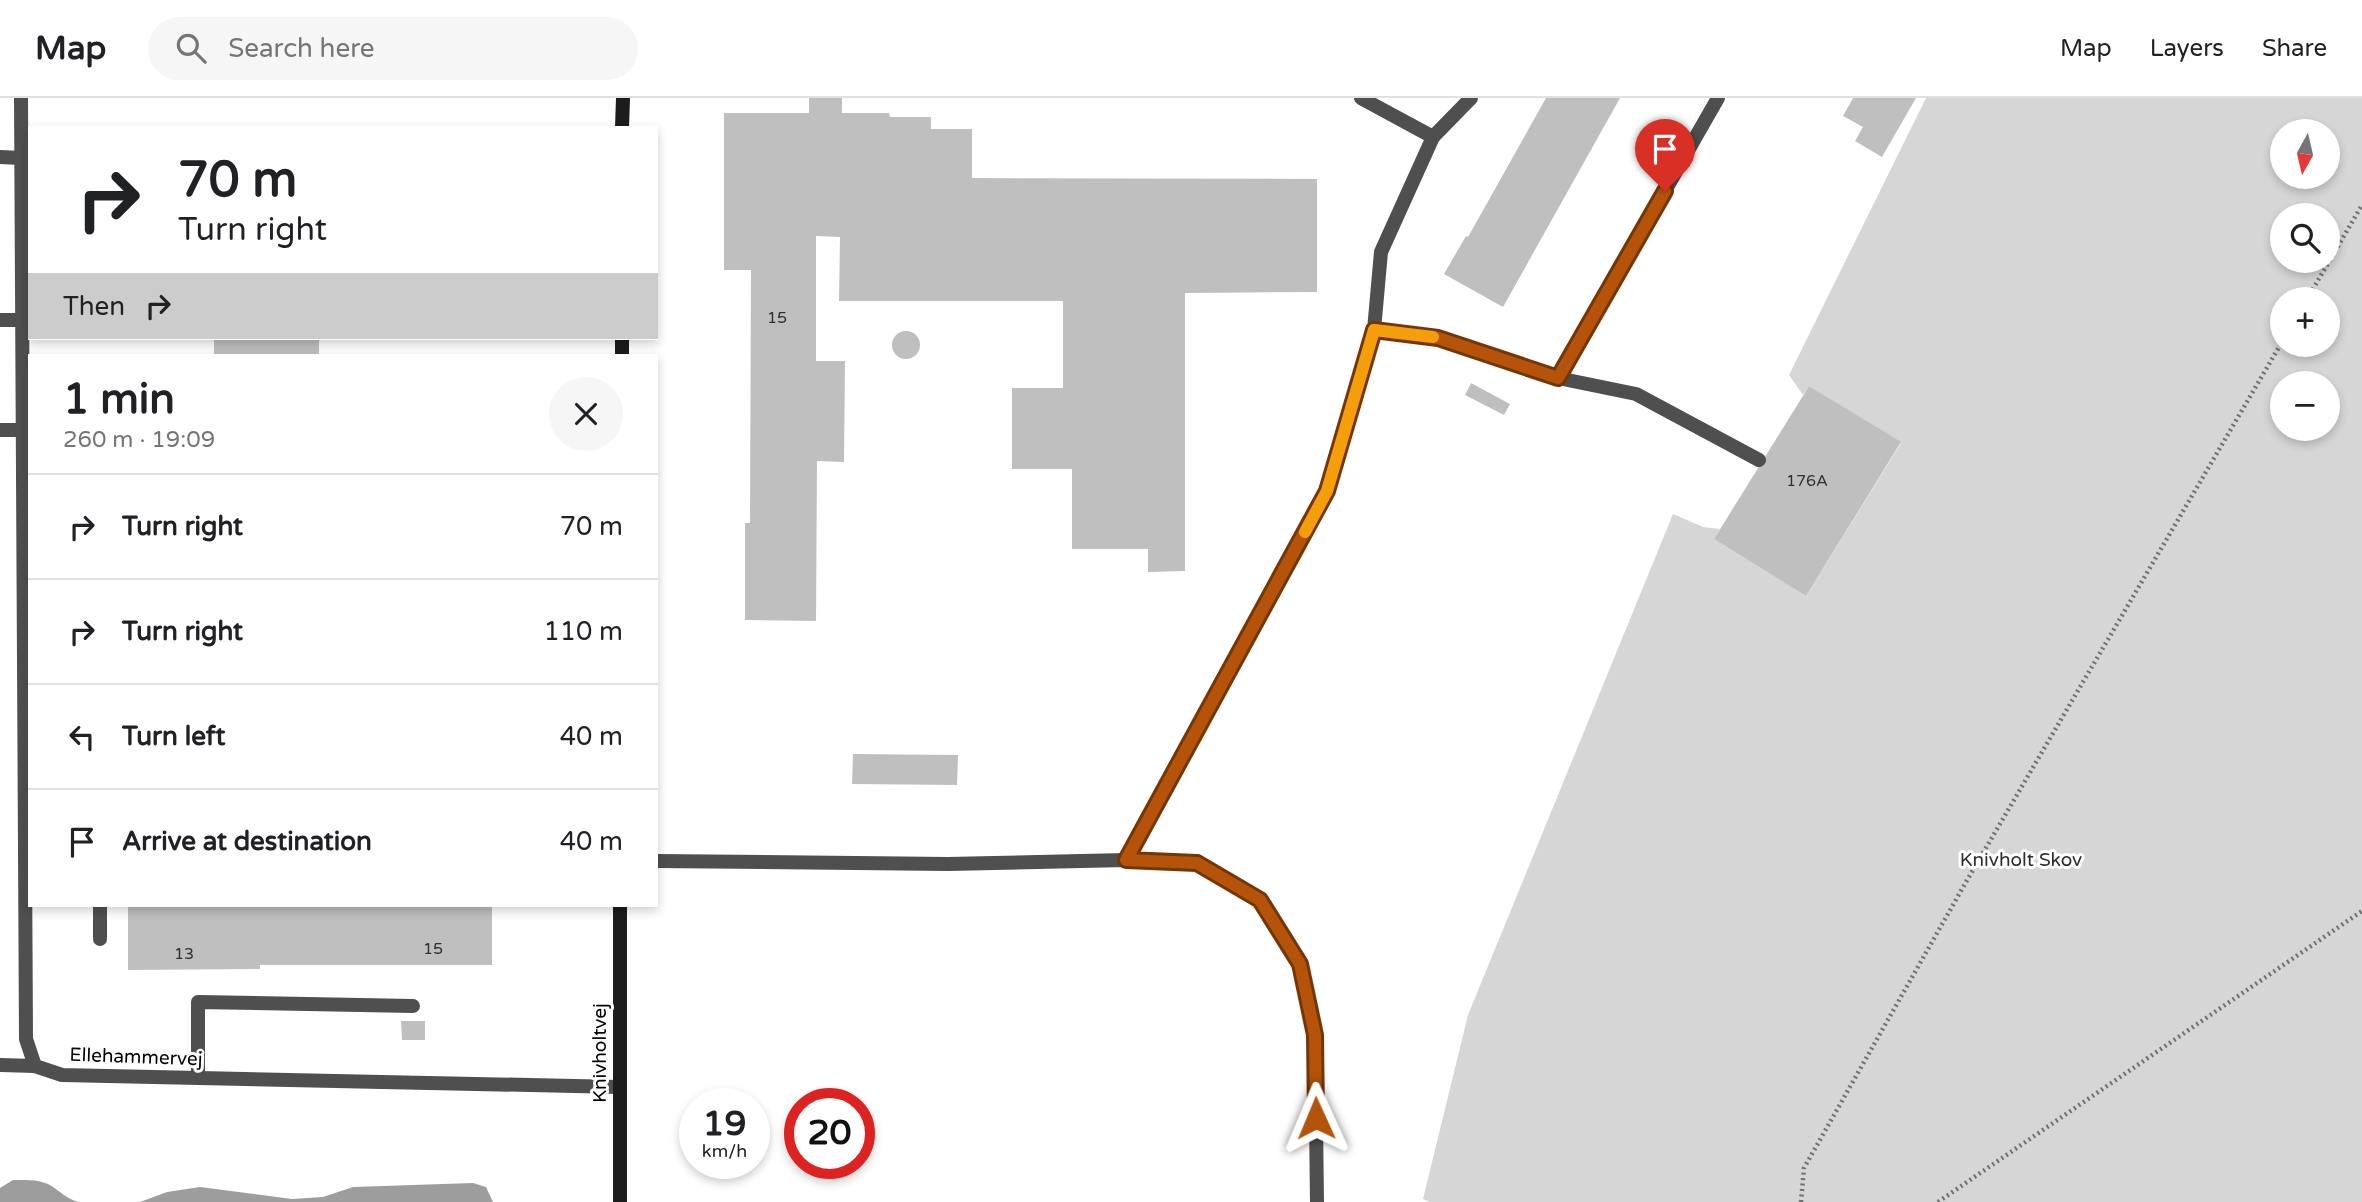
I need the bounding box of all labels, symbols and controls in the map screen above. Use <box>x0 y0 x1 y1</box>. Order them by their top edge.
search box <box>148 17 638 80</box>
text: Map <box>35 29 106 68</box>
icon: search <box>172 29 210 67</box>
text: Search here <box>228 33 374 64</box>
text: Map <box>2060 34 2112 63</box>
text: Layers <box>2150 34 2224 63</box>
text: Share <box>2262 34 2327 63</box>
pin <box>1635 119 1695 191</box>
north arrow <box>2270 119 2340 189</box>
map controls <box>2270 119 2340 441</box>
icon: arrive <box>1646 130 1684 168</box>
text: 70 m <box>178 151 297 210</box>
icon: right <box>63 154 154 245</box>
button: search <box>2270 203 2340 273</box>
text: Turn right <box>178 211 327 249</box>
icon: right <box>139 287 177 325</box>
button: + <box>2270 287 2340 357</box>
text: Then <box>63 291 125 322</box>
house number: 15 <box>767 308 787 328</box>
button: − <box>2270 371 2340 441</box>
text: 1 min <box>63 374 175 425</box>
button: close <box>549 377 623 451</box>
text: 260 m · 19:09 <box>63 426 215 454</box>
house number: 176A <box>1786 471 1828 491</box>
icon: right <box>63 508 101 546</box>
text: Turn right <box>122 511 243 542</box>
text: 70 m <box>560 511 623 542</box>
icon: right <box>63 613 101 651</box>
text: Turn right <box>122 616 243 647</box>
text: 110 m <box>543 616 623 647</box>
icon: left <box>63 718 101 756</box>
text: Turn left <box>122 721 225 752</box>
text: 40 m <box>560 721 623 752</box>
icon: arrive <box>63 823 101 861</box>
text: Arrive at destination <box>122 826 372 857</box>
text: 40 m <box>560 826 623 857</box>
park label: Knivholt Skov <box>1960 849 2082 871</box>
house number: 15 <box>423 939 443 959</box>
house number: 13 <box>174 944 194 964</box>
street label: Knivholtvej <box>589 1003 611 1103</box>
street label: Ellehammervej <box>69 1044 203 1070</box>
position arrow <box>1279 1081 1353 1155</box>
speed limit sign: 20 <box>784 1088 875 1179</box>
text: 19 <box>703 1103 746 1145</box>
text: km/h <box>702 1140 747 1162</box>

